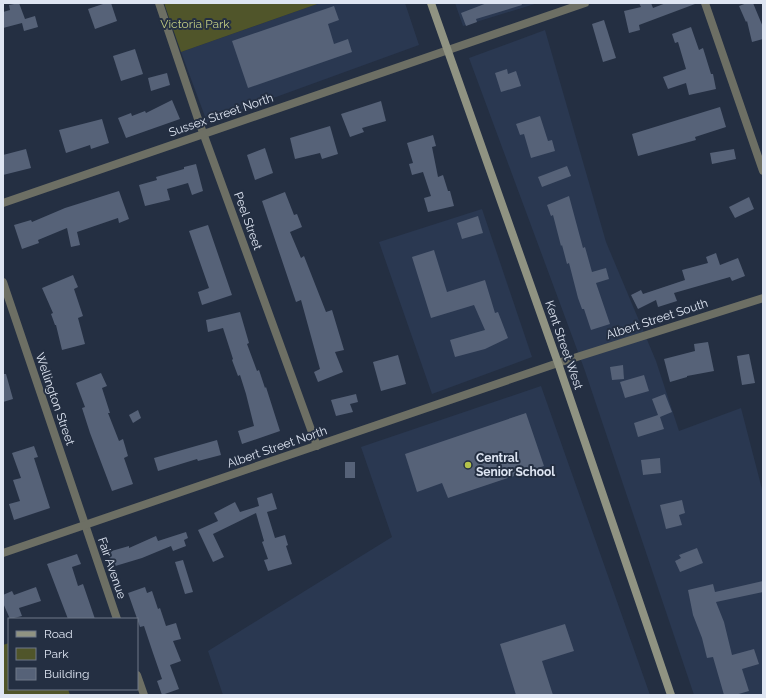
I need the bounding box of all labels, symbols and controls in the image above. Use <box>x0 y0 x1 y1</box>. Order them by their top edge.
park label: Victoria Park <box>160 17 230 31</box>
street label: Sussex Street North <box>167 91 275 139</box>
street label: Peel Street <box>231 190 265 252</box>
street label: Albert Street South <box>604 296 710 342</box>
street label: Kent Street West <box>542 299 586 391</box>
street label: Wellington Street <box>33 351 77 447</box>
street label: Albert Street North <box>225 423 329 471</box>
place label: Central Senior School <box>476 451 555 479</box>
marker: Central Senior School <box>463 460 473 470</box>
street label: Fair Avenue <box>95 535 129 601</box>
legend <box>8 618 138 690</box>
text: Road <box>44 627 73 641</box>
text: Park <box>44 647 69 661</box>
text: Building <box>44 667 90 681</box>

